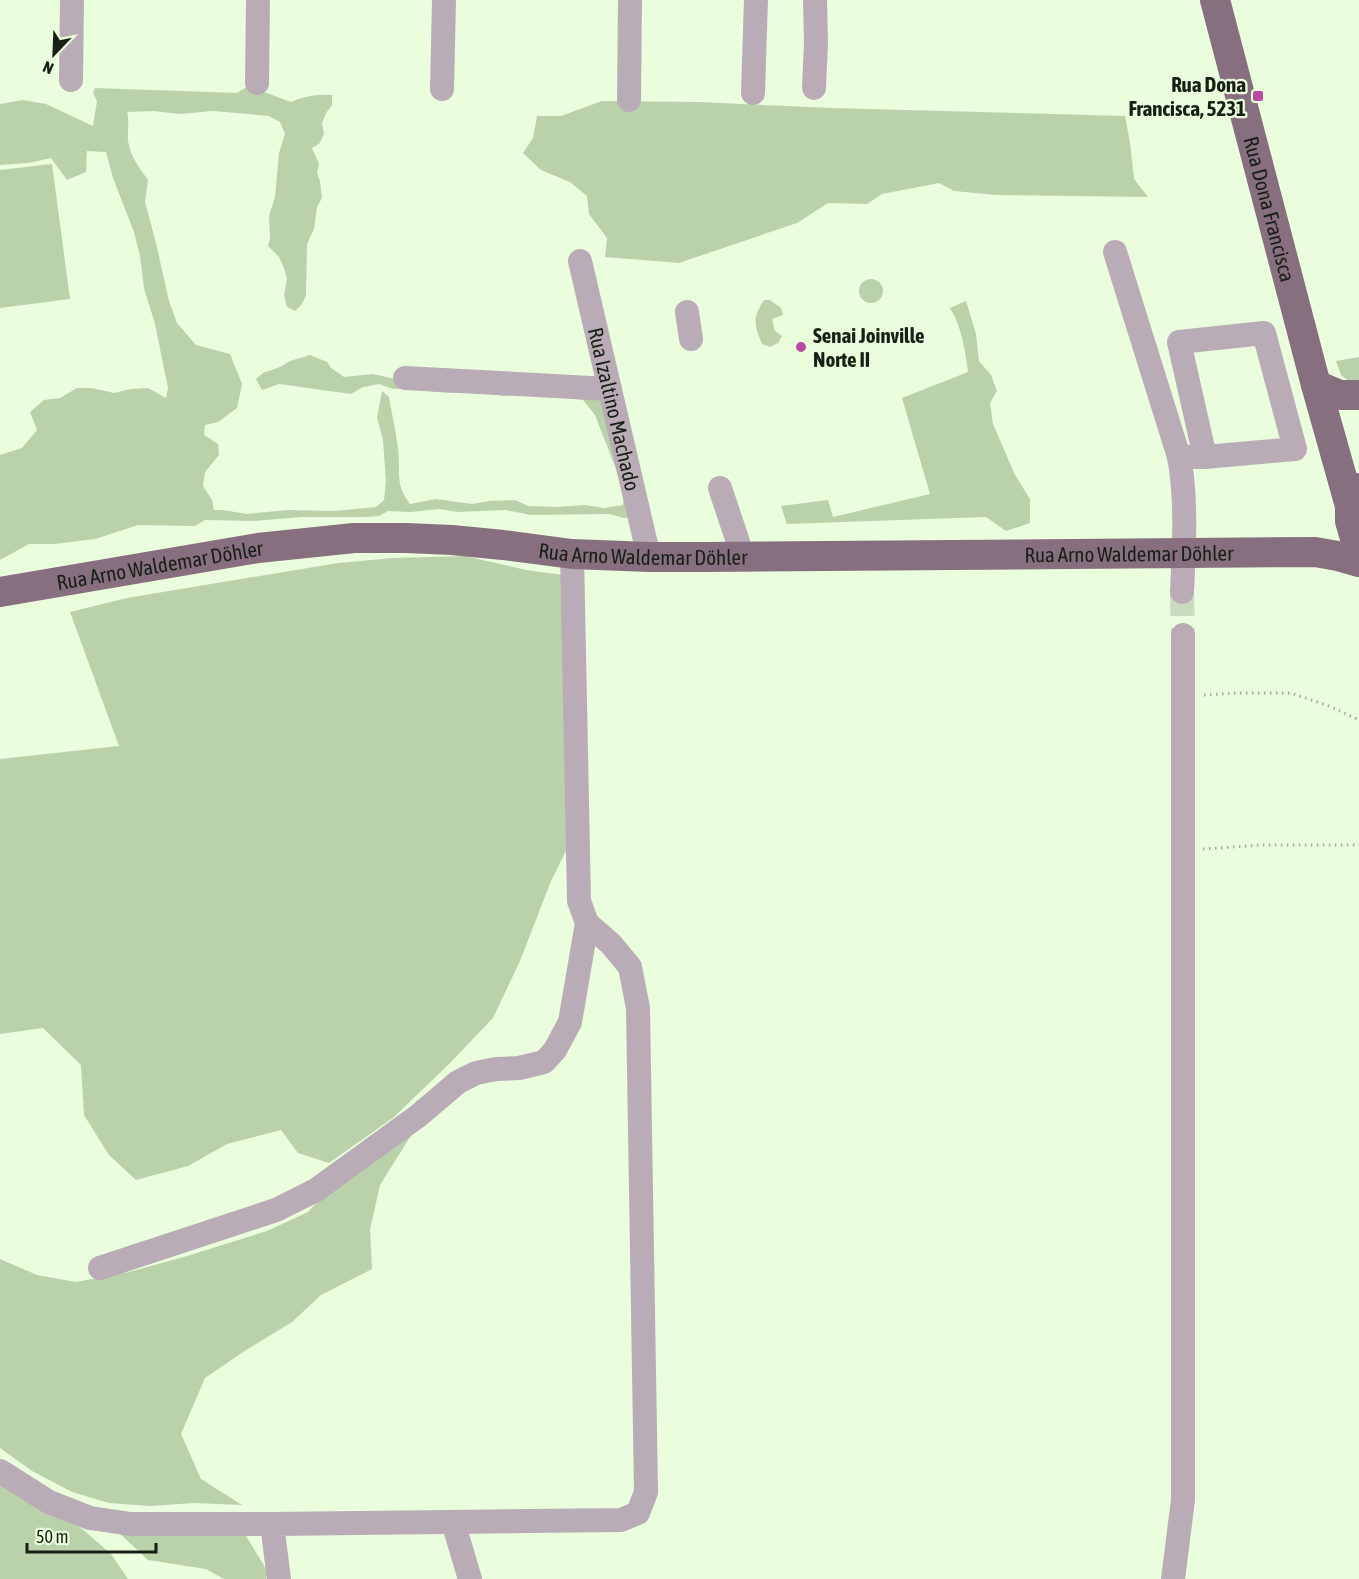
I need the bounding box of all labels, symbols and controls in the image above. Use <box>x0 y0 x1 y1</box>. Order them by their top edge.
north arrow <box>24 24 84 84</box>
text: N <box>40 58 56 78</box>
place label: Rua Dona Francisca, 5231 <box>1129 72 1246 120</box>
marker: Rua Dona Francisca, 5231 <box>1251 89 1265 103</box>
street label: Rua Dona Francisca <box>1239 134 1300 284</box>
place label: Senai Joinville Norte II <box>813 323 925 371</box>
street label: Rua Izaltino Machado <box>584 325 645 493</box>
marker: Senai Joinville Norte II <box>794 340 808 354</box>
street label: Rua Arno Waldemar Döhler <box>55 535 265 594</box>
street label: Rua Arno Waldemar Döhler <box>537 538 748 569</box>
street label: Rua Arno Waldemar Döhler <box>1024 541 1234 566</box>
scale bar <box>27 1516 156 1554</box>
text: 50 m <box>36 1526 68 1547</box>

